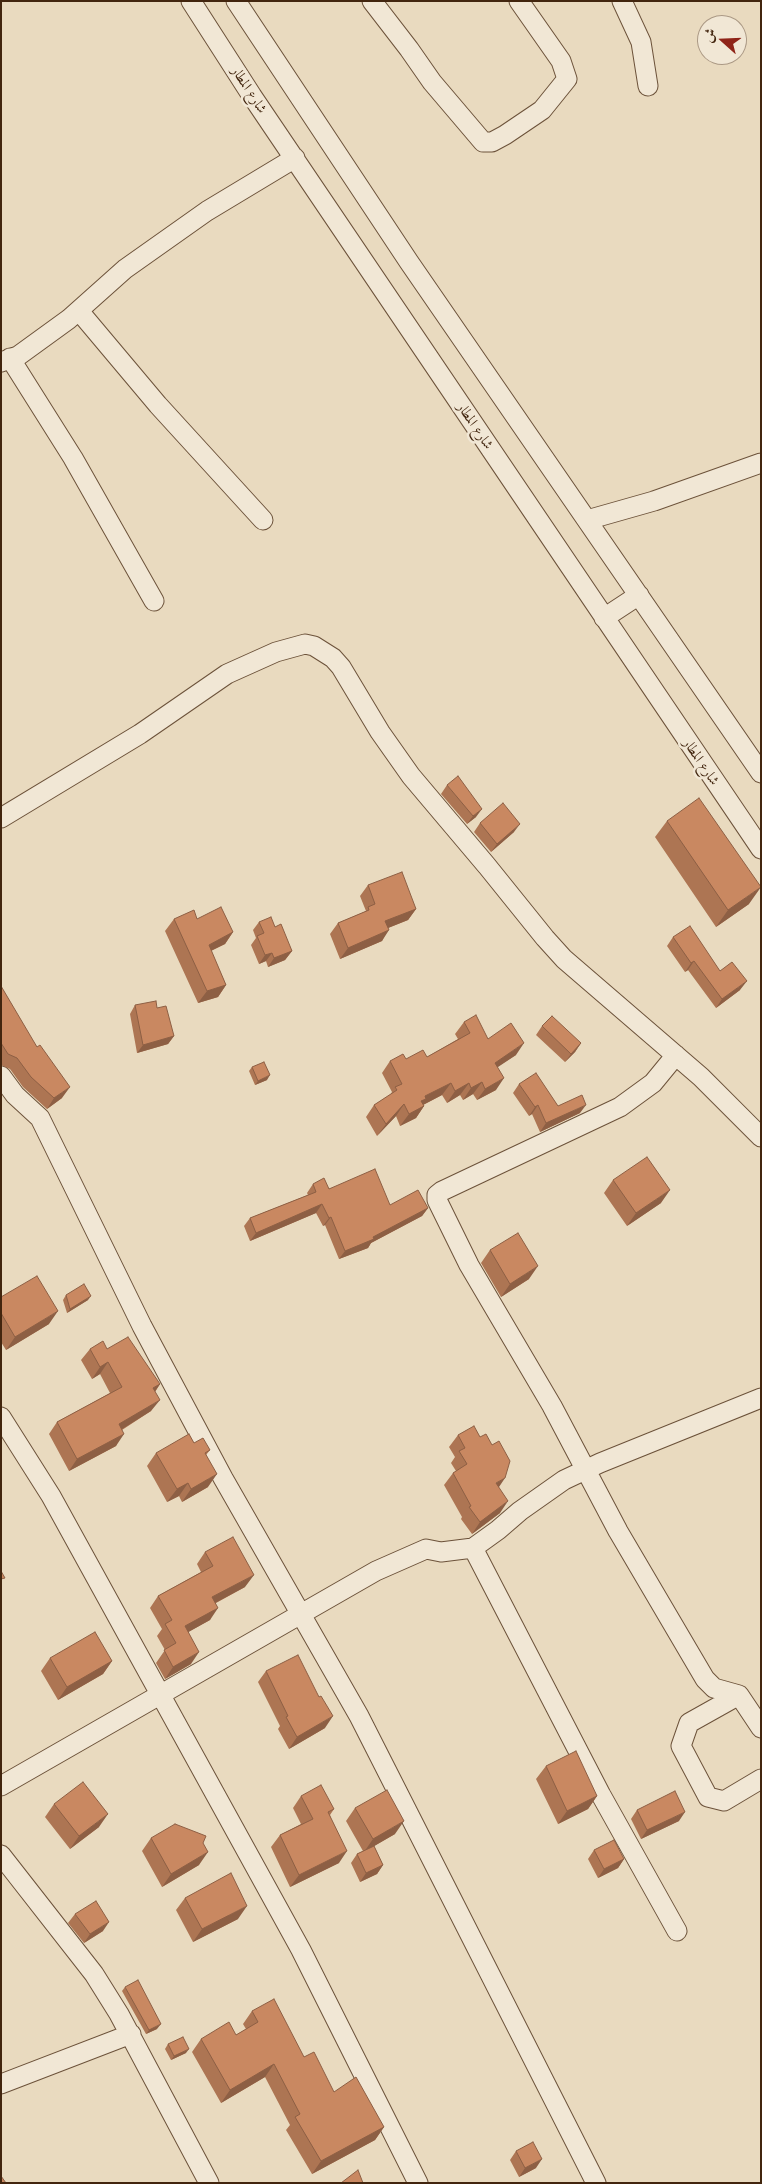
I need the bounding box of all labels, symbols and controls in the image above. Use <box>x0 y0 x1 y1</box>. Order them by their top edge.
north arrow <box>697 15 747 65</box>
text: ش <box>698 26 720 45</box>
street label: شارع المطار <box>228 63 270 117</box>
street label: شارع المطار <box>453 400 497 452</box>
street label: شارع المطار <box>679 736 723 788</box>

